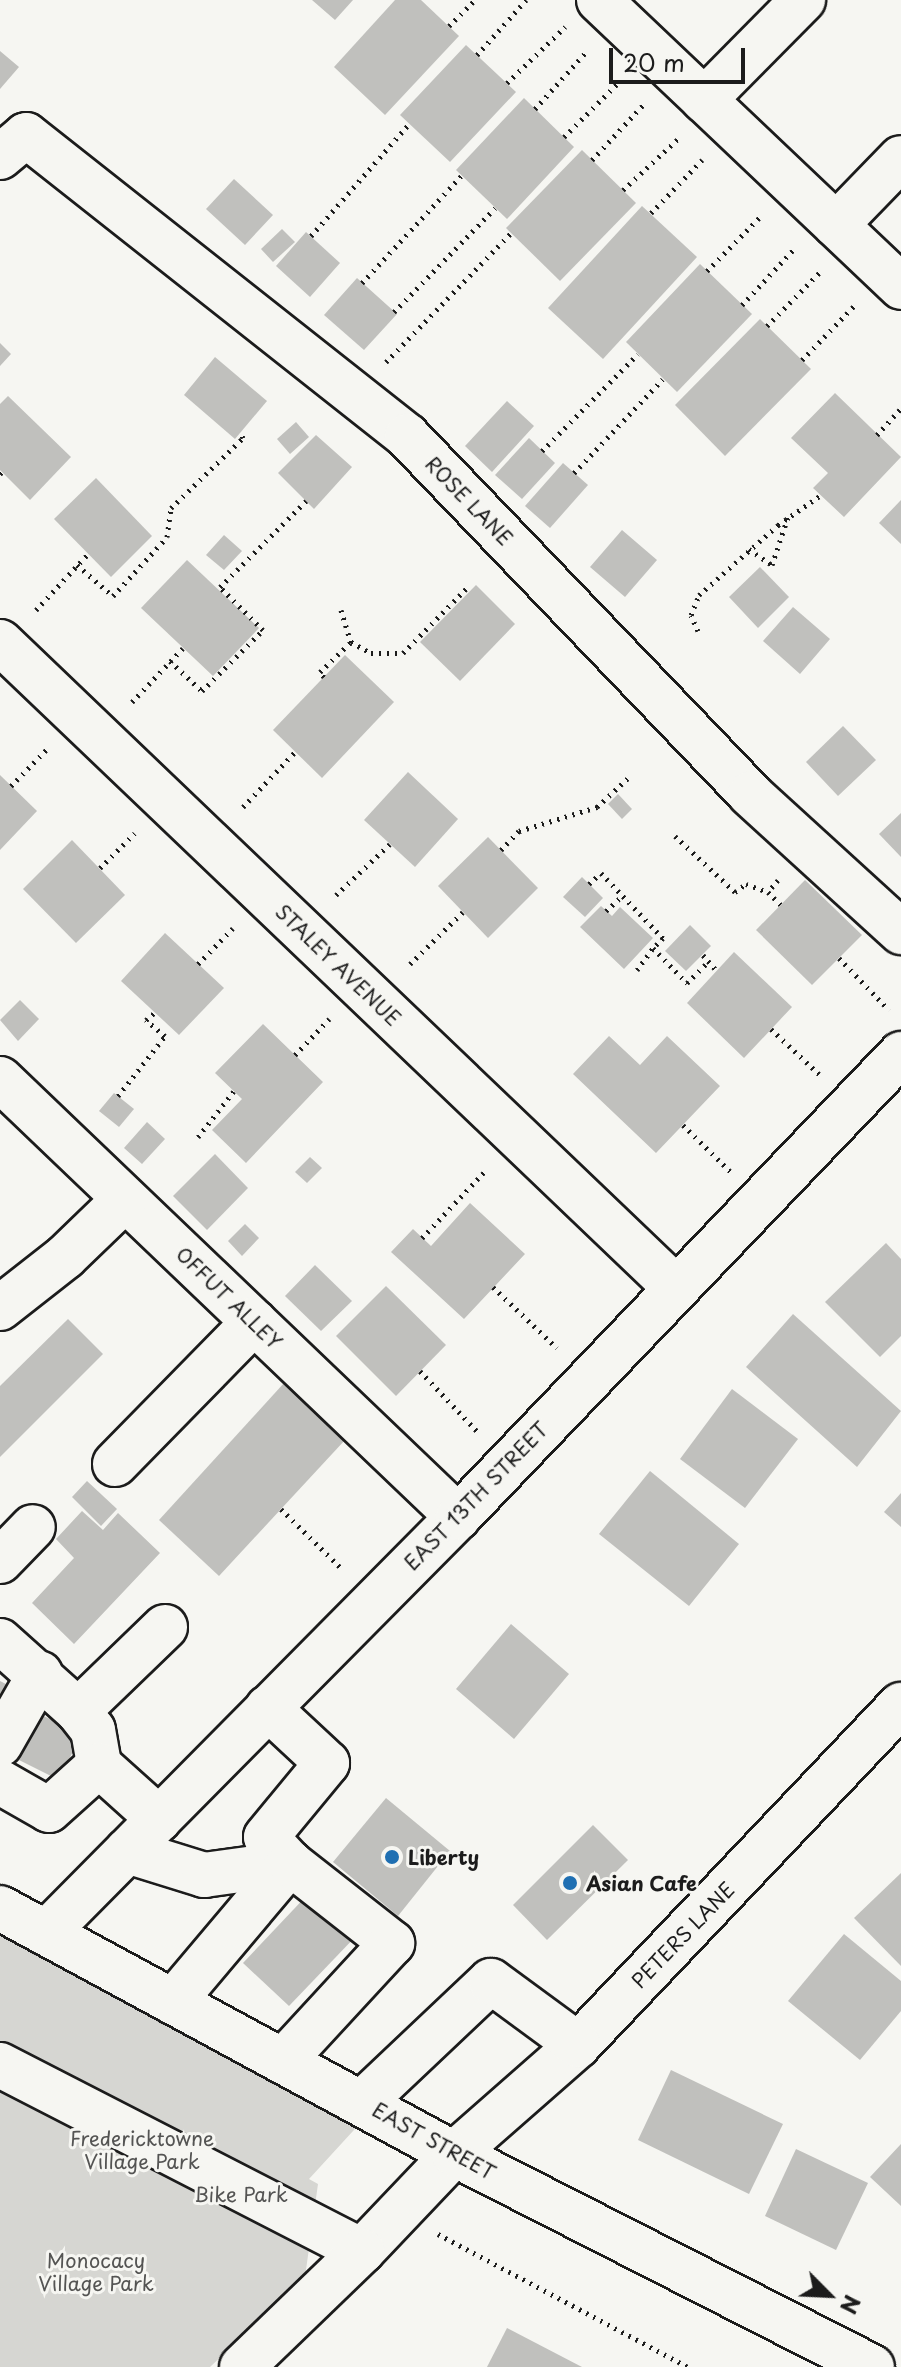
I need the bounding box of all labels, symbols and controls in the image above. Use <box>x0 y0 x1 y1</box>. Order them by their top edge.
scale bar <box>613 32 749 82</box>
text: 20 m <box>623 44 685 80</box>
street label: ROSE LANE <box>421 451 517 551</box>
street label: STALEY AVENUE <box>270 899 406 1031</box>
street label: OFFUT ALLEY <box>171 1242 287 1354</box>
street label: EAST 13TH STREET <box>400 1418 552 1574</box>
place label: Liberty <box>408 1845 479 1869</box>
marker: Liberty <box>383 1848 401 1866</box>
place label: Asian Cafe <box>586 1871 697 1895</box>
marker: Asian Cafe <box>561 1874 579 1892</box>
street label: PETERS LANE <box>627 1877 739 1993</box>
street label: EAST STREET <box>367 2097 501 2185</box>
park label: Fredericktowne Village Park <box>70 2126 214 2173</box>
park label: Bike Park <box>194 2182 288 2206</box>
park label: Monocacy Village Park <box>38 2248 154 2295</box>
north arrow <box>789 2255 869 2335</box>
text: N <box>833 2290 870 2320</box>

